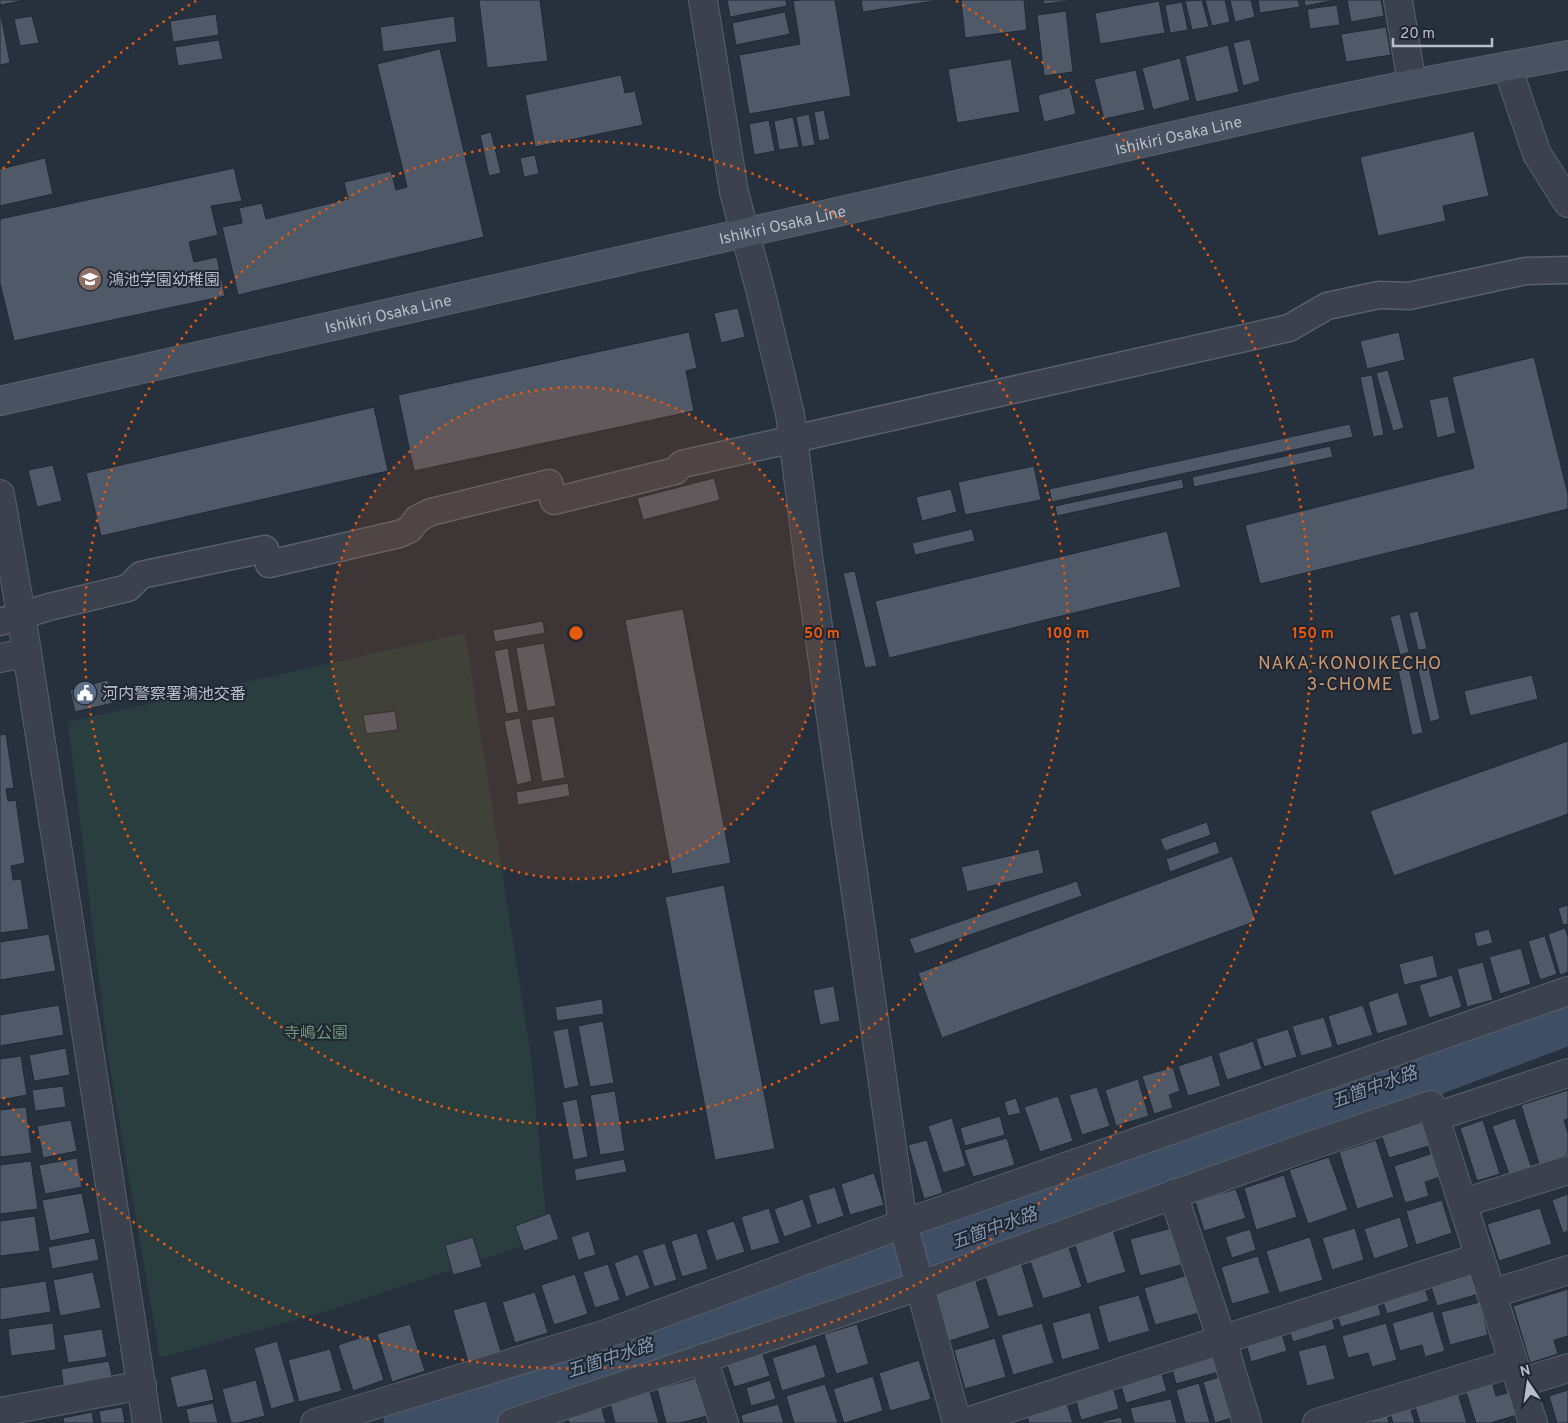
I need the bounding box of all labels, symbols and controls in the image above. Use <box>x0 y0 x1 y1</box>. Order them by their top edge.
scale bar <box>1393 15 1492 47</box>
text: 20 m <box>1400 25 1435 44</box>
street label: Ishikiri Osaka Line <box>1113 113 1244 161</box>
street label: Ishikiri Osaka Line <box>717 202 848 250</box>
school or university icon: 鴻池学園幼稚園 <box>77 266 103 292</box>
place label: 鴻池学園幼稚園 <box>108 271 220 291</box>
street label: Ishikiri Osaka Line <box>323 291 454 339</box>
centre of rings <box>567 624 585 642</box>
text: 50 m <box>804 625 840 644</box>
text: 100 m <box>1047 625 1089 644</box>
text: 150 m <box>1292 625 1334 644</box>
district label: NAKA-KONOIKECHO 3-CHOME <box>1258 653 1442 697</box>
public building icon: 河内警察署鴻池交番 <box>72 680 98 706</box>
place label: 河内警察署鴻池交番 <box>102 685 246 705</box>
park label: 寺嶋公園 <box>284 1024 348 1044</box>
water label: 五箇中水路 <box>1328 1062 1423 1115</box>
water label: 五箇中水路 <box>948 1203 1043 1256</box>
water label: 五箇中水路 <box>564 1334 659 1384</box>
north arrow <box>1503 1358 1553 1408</box>
text: N <box>1519 1362 1532 1381</box>

